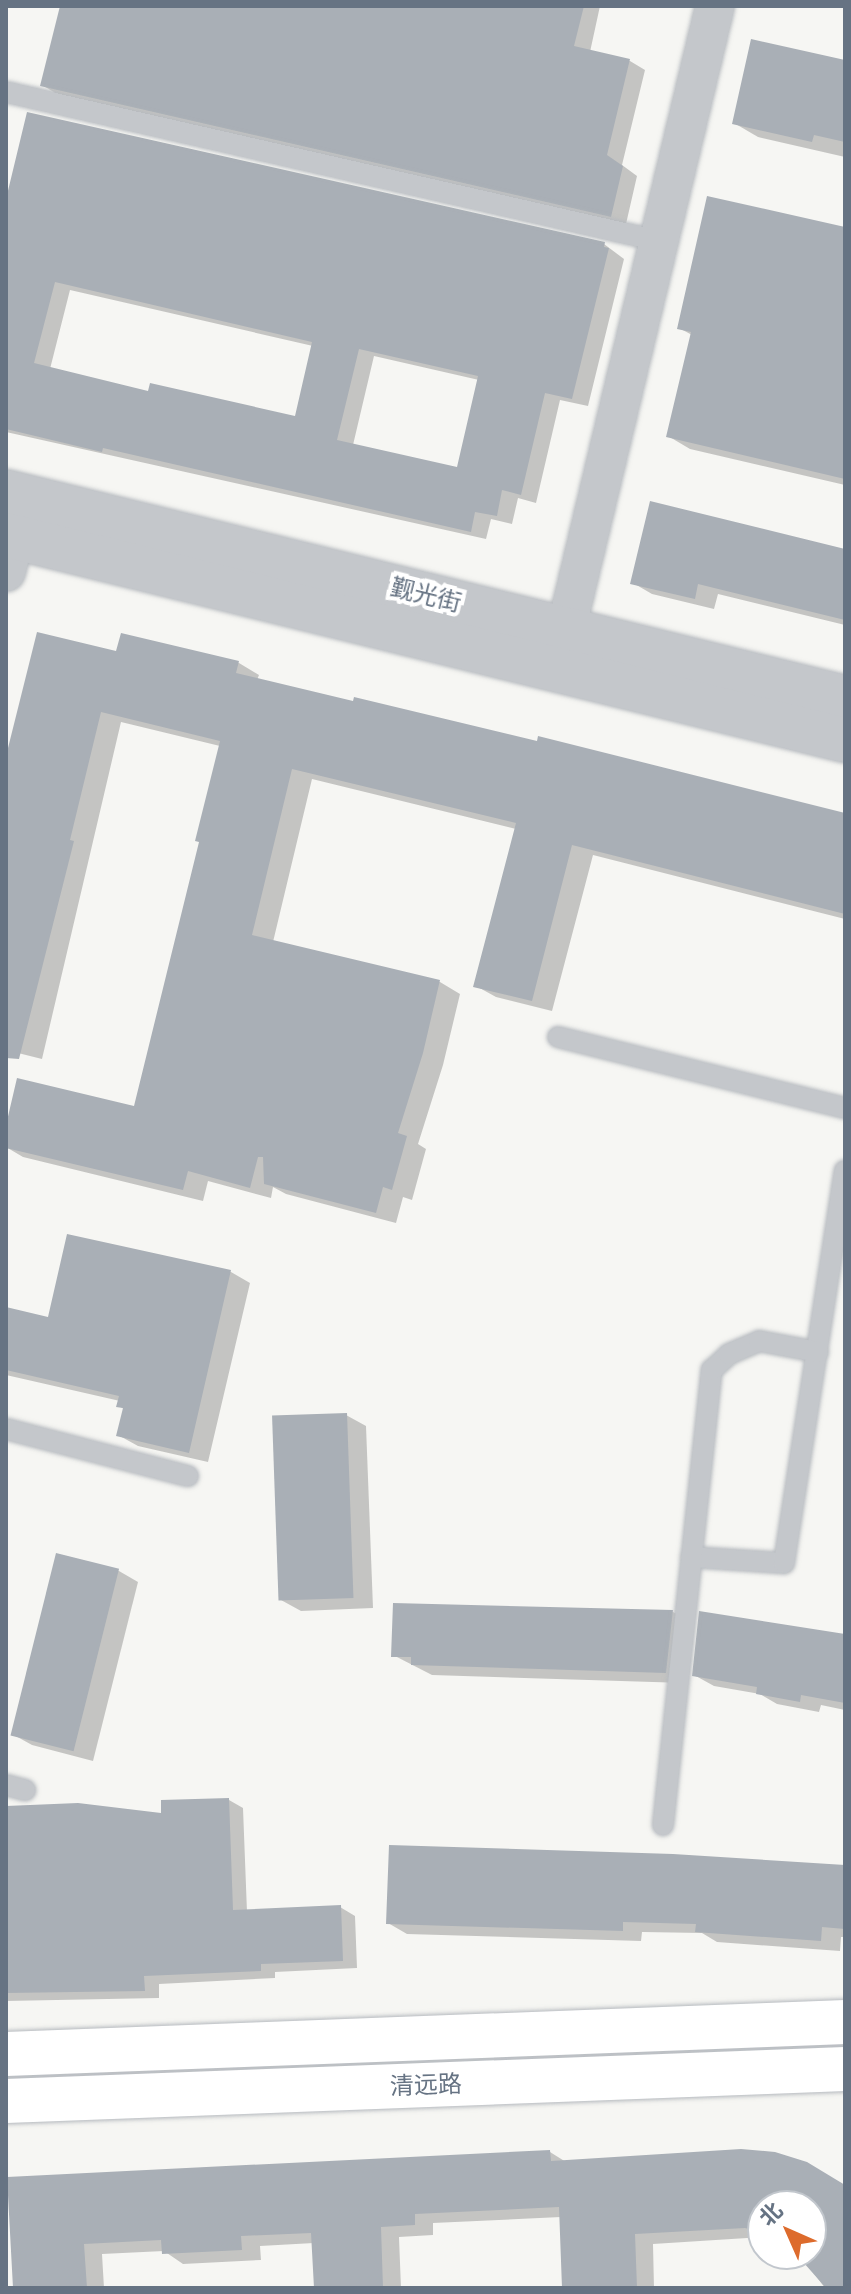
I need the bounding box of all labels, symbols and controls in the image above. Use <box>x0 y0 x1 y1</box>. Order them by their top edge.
street label: 觐光街 <box>388 572 464 618</box>
street label: 清远路 <box>390 2069 462 2101</box>
north arrow <box>747 2190 827 2270</box>
text: 北 <box>753 2196 789 2232</box>

